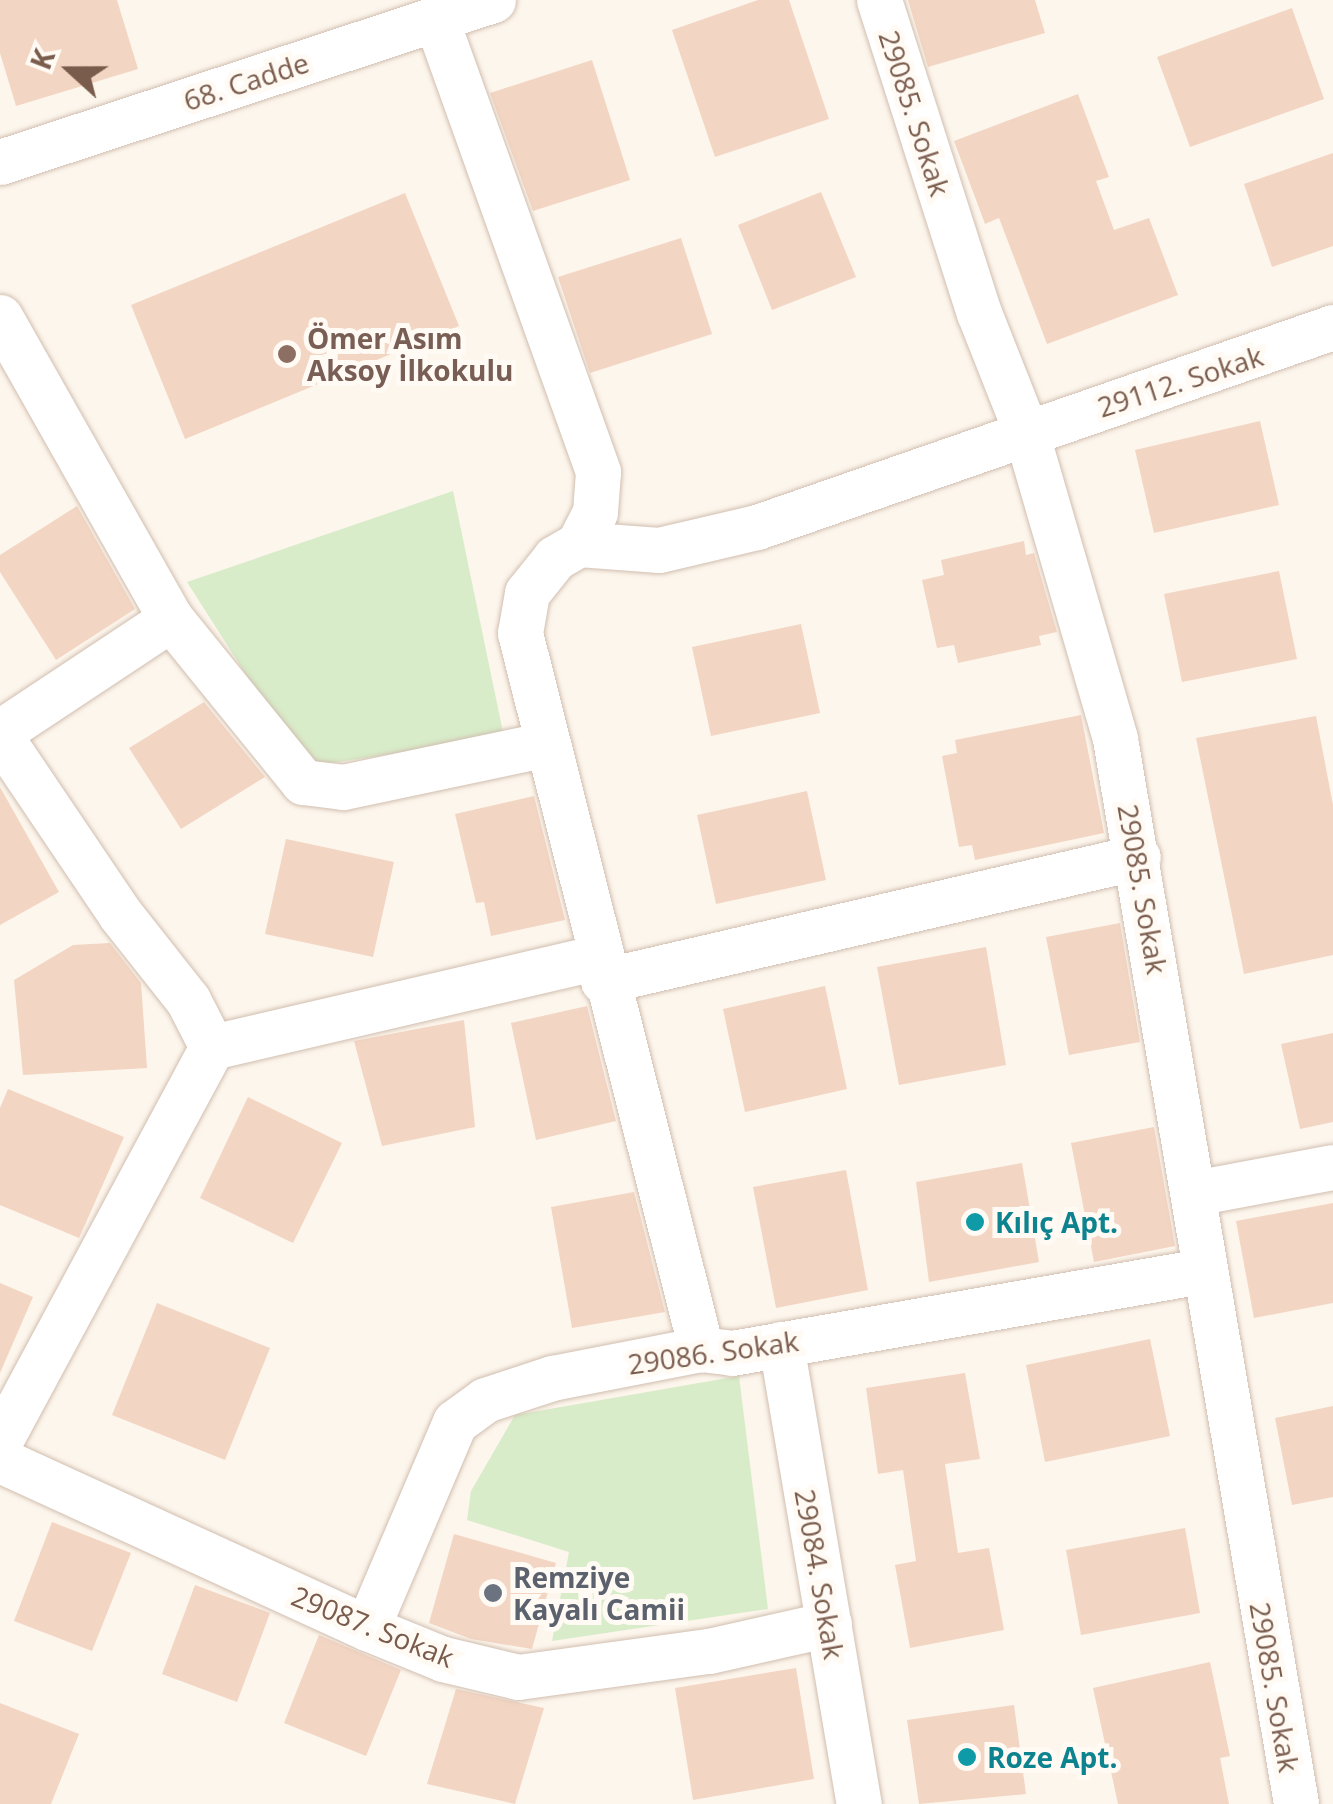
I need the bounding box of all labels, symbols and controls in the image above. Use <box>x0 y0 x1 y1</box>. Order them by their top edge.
north arrow <box>20 20 120 120</box>
street label: 29085. Sokak <box>872 26 958 200</box>
text: K <box>21 44 63 75</box>
street label: 68. Cadde <box>179 45 313 117</box>
place label: Ömer Asım Aksoy İlkokulu <box>307 321 513 387</box>
street label: 29112. Sokak <box>1093 338 1267 424</box>
marker: Ömer Asım Aksoy İlkokulu <box>276 343 298 365</box>
street label: 29085. Sokak <box>1112 801 1174 977</box>
place label: Kılıç Apt. <box>995 1205 1118 1239</box>
marker: Kılıç Apt. <box>964 1211 986 1233</box>
street label: 29086. Sokak <box>626 1323 800 1381</box>
street label: 29084. Sokak <box>789 1486 851 1662</box>
place label: Remziye Kayalı Camii <box>513 1560 685 1626</box>
street label: 29087. Sokak <box>287 1578 459 1674</box>
marker: Remziye Kayalı Camii <box>482 1582 504 1604</box>
street label: 29085. Sokak <box>1244 1599 1306 1775</box>
place label: Roze Apt. <box>987 1740 1117 1774</box>
marker: Roze Apt. <box>956 1746 978 1768</box>

